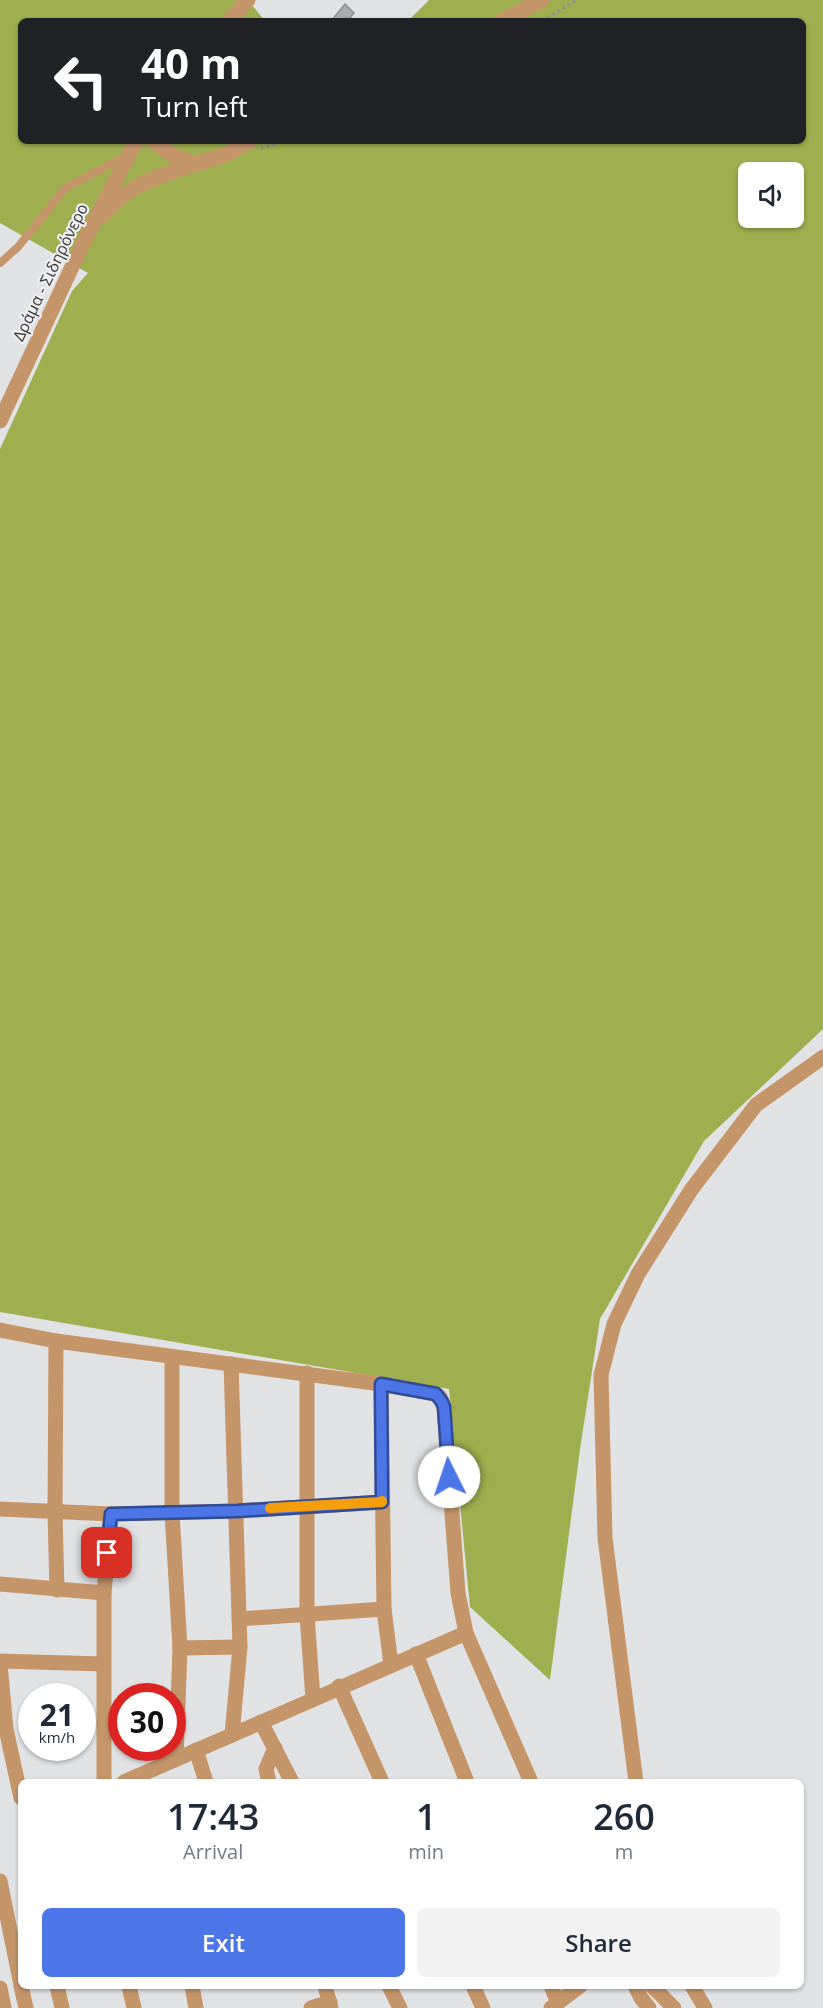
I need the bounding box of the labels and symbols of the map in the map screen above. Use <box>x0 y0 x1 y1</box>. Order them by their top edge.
street label: Δράμα - Σιδηρόνερο <box>7 200 93 344</box>
position arrow <box>417 1445 481 1509</box>
pin <box>81 1527 132 1578</box>
speed limit sign: 30 <box>108 1683 186 1761</box>

